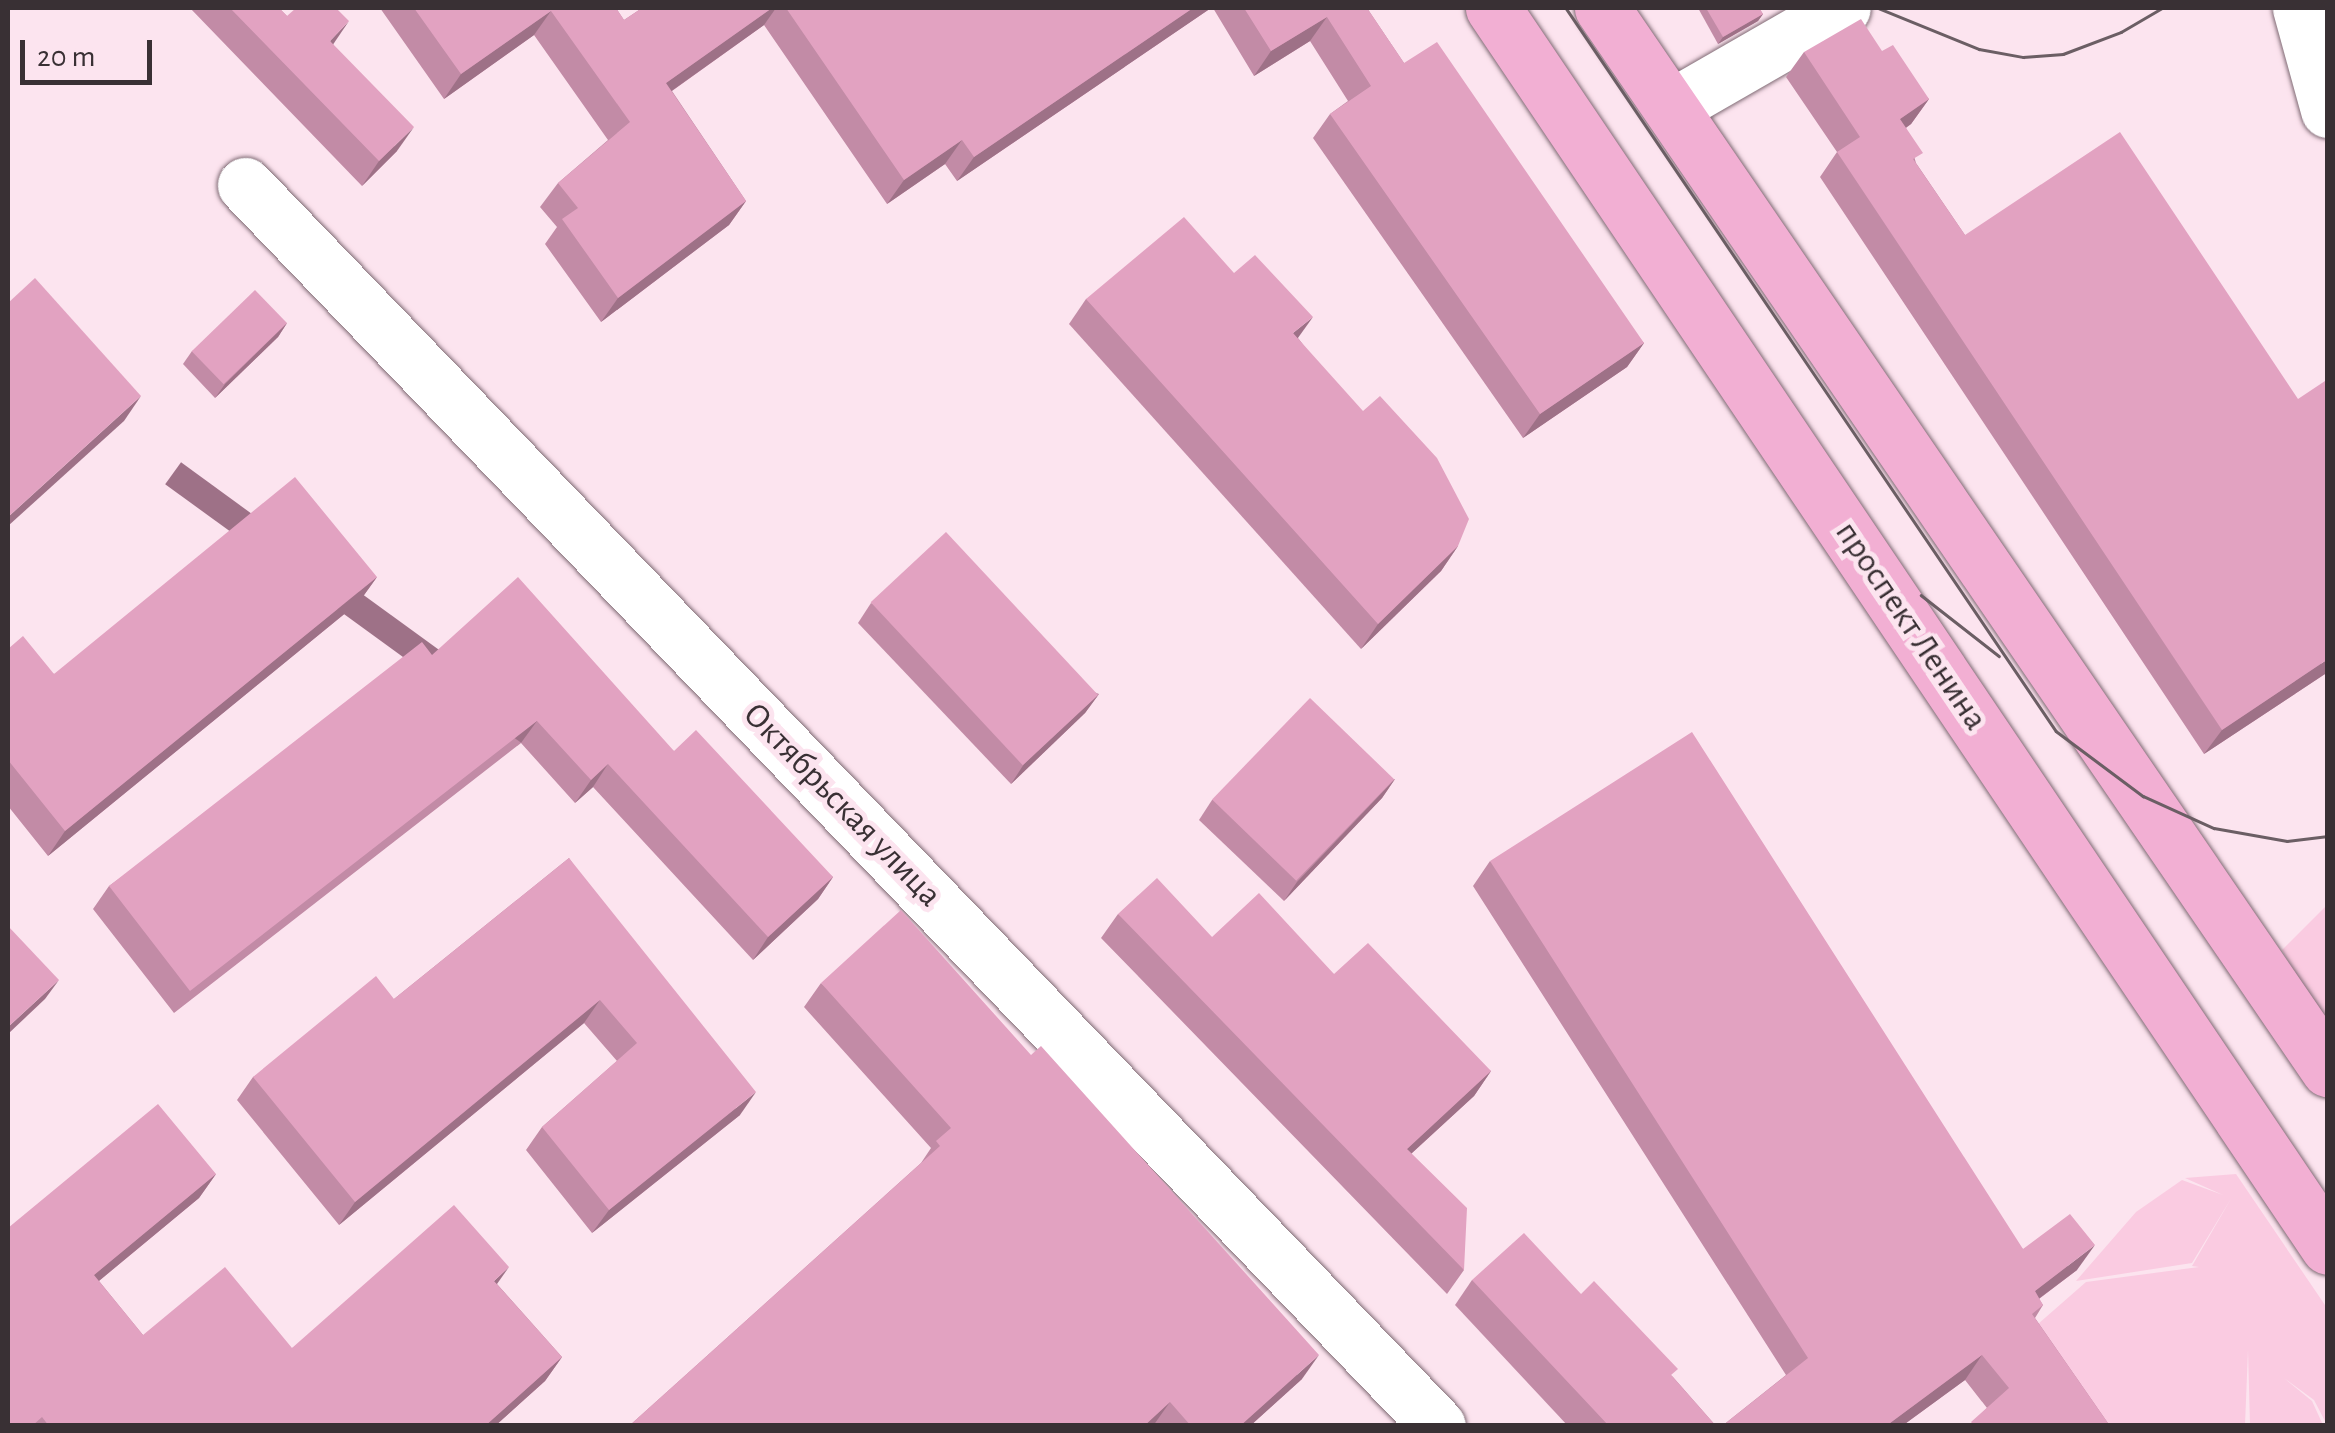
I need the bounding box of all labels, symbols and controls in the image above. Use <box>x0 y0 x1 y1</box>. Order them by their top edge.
scale bar <box>25 20 158 82</box>
text: 20 m <box>37 42 95 72</box>
street label: проспект Ленина <box>1826 514 1996 738</box>
street label: Октябрьская улица <box>734 694 950 916</box>

